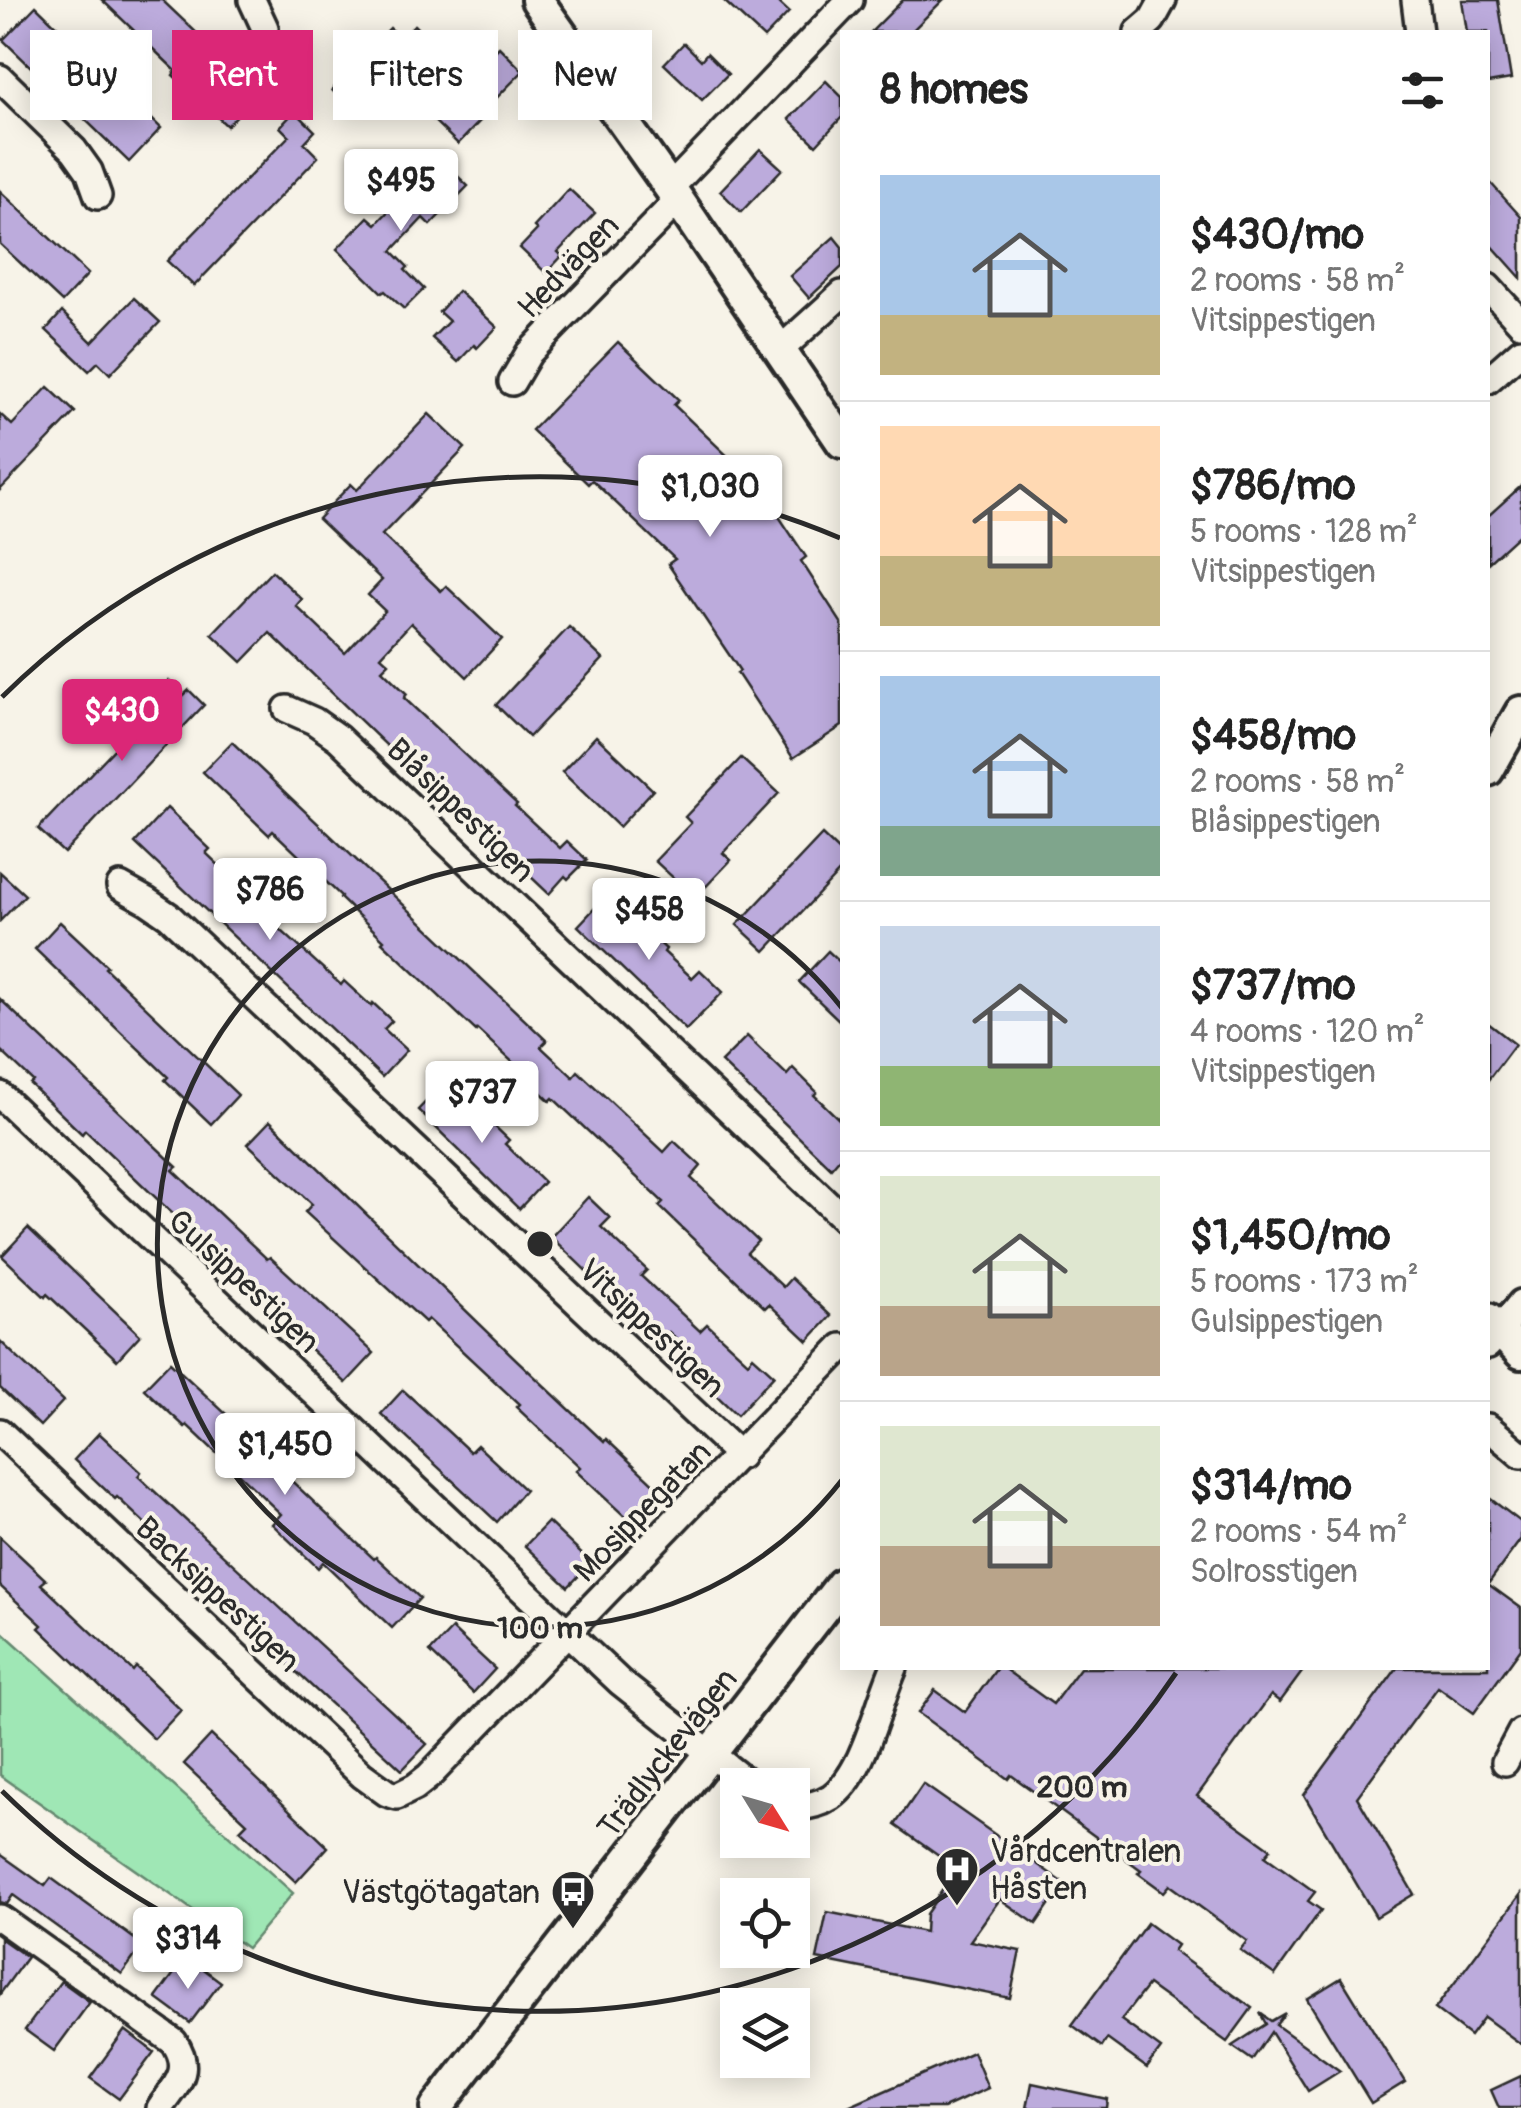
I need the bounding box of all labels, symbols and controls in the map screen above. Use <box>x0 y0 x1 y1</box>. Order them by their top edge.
chip: Buy <box>30 30 152 120</box>
chip: Rent <box>172 30 313 120</box>
chip: Filters <box>333 30 498 120</box>
chip: New <box>518 30 652 120</box>
icon: filters <box>1395 63 1450 118</box>
text: 8 homes <box>880 64 1028 116</box>
pin: $495 <box>342 149 460 234</box>
text: $495 <box>366 161 436 201</box>
street label: Hedvägen <box>509 206 628 327</box>
text: $430/mo <box>1190 209 1364 261</box>
icon: home <box>960 215 1080 335</box>
text: 2 rooms · 58 m² <box>1190 261 1405 301</box>
text: Vitsippestigen <box>1190 301 1376 341</box>
pin: $1,030 <box>629 455 791 540</box>
text: $786/mo <box>1190 460 1356 512</box>
icon: home <box>960 466 1080 586</box>
text: $1,030 <box>660 467 760 507</box>
text: 5 rooms · 128 m² <box>1190 512 1418 552</box>
text: Vitsippestigen <box>1190 552 1376 592</box>
pin: $430 <box>63 679 181 764</box>
text: $430 <box>84 691 160 731</box>
text: $458/mo <box>1190 710 1356 762</box>
icon: home <box>960 716 1080 836</box>
street label: Blåsippestigen <box>378 730 543 891</box>
text: 2 rooms · 58 m² <box>1190 762 1405 802</box>
text: Blåsippestigen <box>1190 802 1381 842</box>
pin: $786 <box>211 858 329 943</box>
text: $786 <box>235 870 305 910</box>
pin: $458 <box>590 878 708 963</box>
text: $458 <box>614 890 684 930</box>
text: $737/mo <box>1190 960 1356 1012</box>
icon: home <box>960 966 1080 1086</box>
text: 4 rooms · 120 m² <box>1190 1012 1425 1052</box>
text: Vitsippestigen <box>1190 1052 1376 1092</box>
pin: $737 <box>423 1061 541 1146</box>
text: $737 <box>447 1073 517 1113</box>
street label: Gulsippestigen <box>159 1201 328 1362</box>
text: $1,450/mo <box>1190 1210 1391 1262</box>
icon: home <box>960 1216 1080 1336</box>
centre of rings <box>522 1226 558 1262</box>
street label: Vitsippestigen <box>570 1251 733 1407</box>
text: 5 rooms · 173 m² <box>1190 1262 1419 1302</box>
text: Gulsippestigen <box>1190 1302 1383 1342</box>
pin: $1,450 <box>204 1413 366 1498</box>
text: $1,450 <box>237 1425 333 1465</box>
street label: Mosippegatan <box>565 1433 720 1591</box>
text: $314/mo <box>1190 1460 1352 1512</box>
icon: home <box>960 1466 1080 1586</box>
street label: Backsippestigen <box>127 1508 308 1681</box>
text: 2 rooms · 54 m² <box>1190 1512 1408 1552</box>
text: Solrosstigen <box>1190 1552 1358 1592</box>
text: 100 m <box>497 1610 583 1647</box>
street label: Trädlyckevägen <box>589 1661 747 1847</box>
north arrow <box>720 1768 810 1858</box>
map controls <box>720 1768 810 2078</box>
text: 200 m <box>1037 1769 1127 1806</box>
place label: Vårdcentralen Håsten <box>990 1832 1181 1909</box>
hospital icon: Vårdcentralen Håsten <box>934 1846 980 1907</box>
bus stop icon: Västgötagatan <box>550 1869 596 1930</box>
place label: Västgötagatan <box>342 1873 540 1913</box>
button: locate <box>720 1878 810 1968</box>
pin: $314 <box>129 1907 247 1992</box>
text: $314 <box>155 1919 221 1959</box>
button: layers <box>720 1988 810 2078</box>

